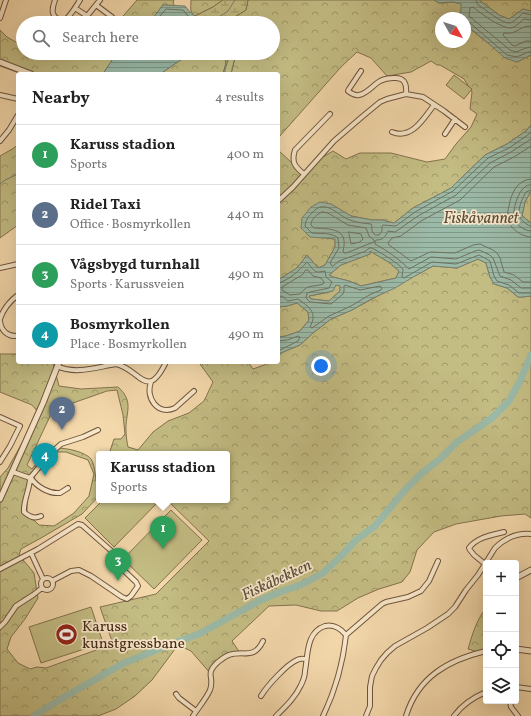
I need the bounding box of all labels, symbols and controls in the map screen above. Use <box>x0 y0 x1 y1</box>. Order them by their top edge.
north arrow <box>435 12 471 48</box>
search box <box>16 16 280 60</box>
icon: search <box>30 27 52 49</box>
text: Search here <box>62 28 139 49</box>
text: Nearby <box>32 87 90 110</box>
text: 4 results <box>215 89 264 107</box>
text: Karuss stadion <box>70 135 175 156</box>
text: 1 <box>42 146 48 164</box>
text: 400 m <box>227 146 264 164</box>
text: Sports <box>70 156 107 174</box>
text: Ridel Taxi <box>70 195 141 216</box>
text: 2 <box>42 206 48 224</box>
text: 440 m <box>227 206 264 224</box>
water label: Fiskåvannet <box>443 208 520 230</box>
text: Office · Bosmyrkollen <box>70 216 191 234</box>
text: Vågsbygd turnhall <box>70 255 200 276</box>
text: 3 <box>42 266 48 284</box>
text: 490 m <box>228 266 264 284</box>
text: Sports · Karussveien <box>70 276 185 294</box>
text: Bosmyrkollen <box>70 315 170 336</box>
text: 4 <box>41 326 49 344</box>
text: 490 m <box>228 326 264 344</box>
text: Place · Bosmyrkollen <box>70 336 187 354</box>
your location <box>311 356 331 376</box>
pin: 2 <box>49 397 75 430</box>
pin: 4 <box>32 443 58 476</box>
popup <box>96 451 230 503</box>
text: Karuss stadion <box>110 458 216 479</box>
text: Sports <box>110 479 147 497</box>
pin: 1 <box>150 516 176 549</box>
pin: 3 <box>105 548 131 581</box>
water label: Fiskåbekken <box>238 555 315 607</box>
map controls <box>483 560 519 704</box>
button: + <box>483 560 519 596</box>
button: − <box>483 596 519 632</box>
place label: Karuss kunstgressbane <box>82 617 185 655</box>
sports icon: Karuss kunstgressbane <box>53 622 79 648</box>
button: locate <box>483 632 519 668</box>
button: layers <box>483 668 519 704</box>

